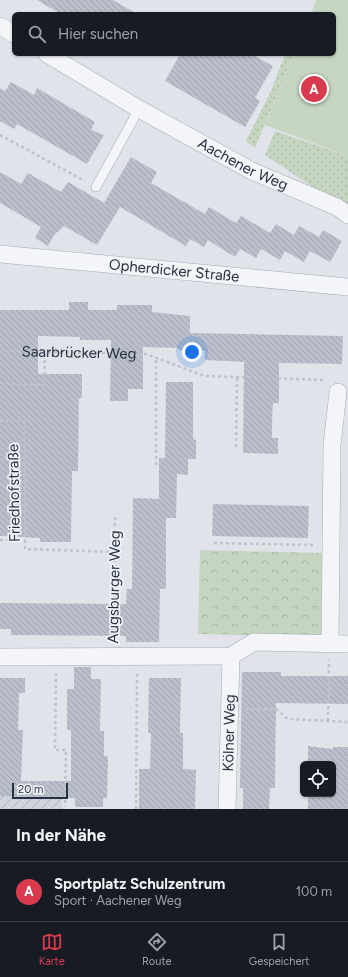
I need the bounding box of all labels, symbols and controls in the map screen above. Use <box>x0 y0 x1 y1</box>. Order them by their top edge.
search box <box>12 12 336 56</box>
icon: search <box>26 23 48 45</box>
text: Hier suchen <box>58 25 138 43</box>
pin: A <box>301 74 327 104</box>
street label: Aachener Weg <box>195 134 291 194</box>
street label: Opherdicker Straße <box>108 255 240 286</box>
street label: Saarbrücker Weg <box>21 342 137 363</box>
your location <box>182 342 202 362</box>
street label: Friedhofstraße <box>4 444 24 542</box>
street label: Augsburger Weg <box>104 530 124 644</box>
street label: Kölner Weg <box>219 694 239 772</box>
map controls <box>300 761 336 797</box>
button: locate <box>300 761 336 797</box>
scale bar <box>12 781 68 800</box>
text: 20 m <box>18 783 43 796</box>
text: In der Nähe <box>16 825 106 845</box>
text: Sportplatz Schulzentrum <box>54 875 225 893</box>
text: A <box>24 884 34 899</box>
text: 100 m <box>296 884 332 899</box>
text: Sport · Aachener Weg <box>54 893 182 908</box>
tab: Karte <box>39 931 65 968</box>
tab: Route <box>142 931 172 968</box>
tab: Gespeichert <box>249 931 309 968</box>

